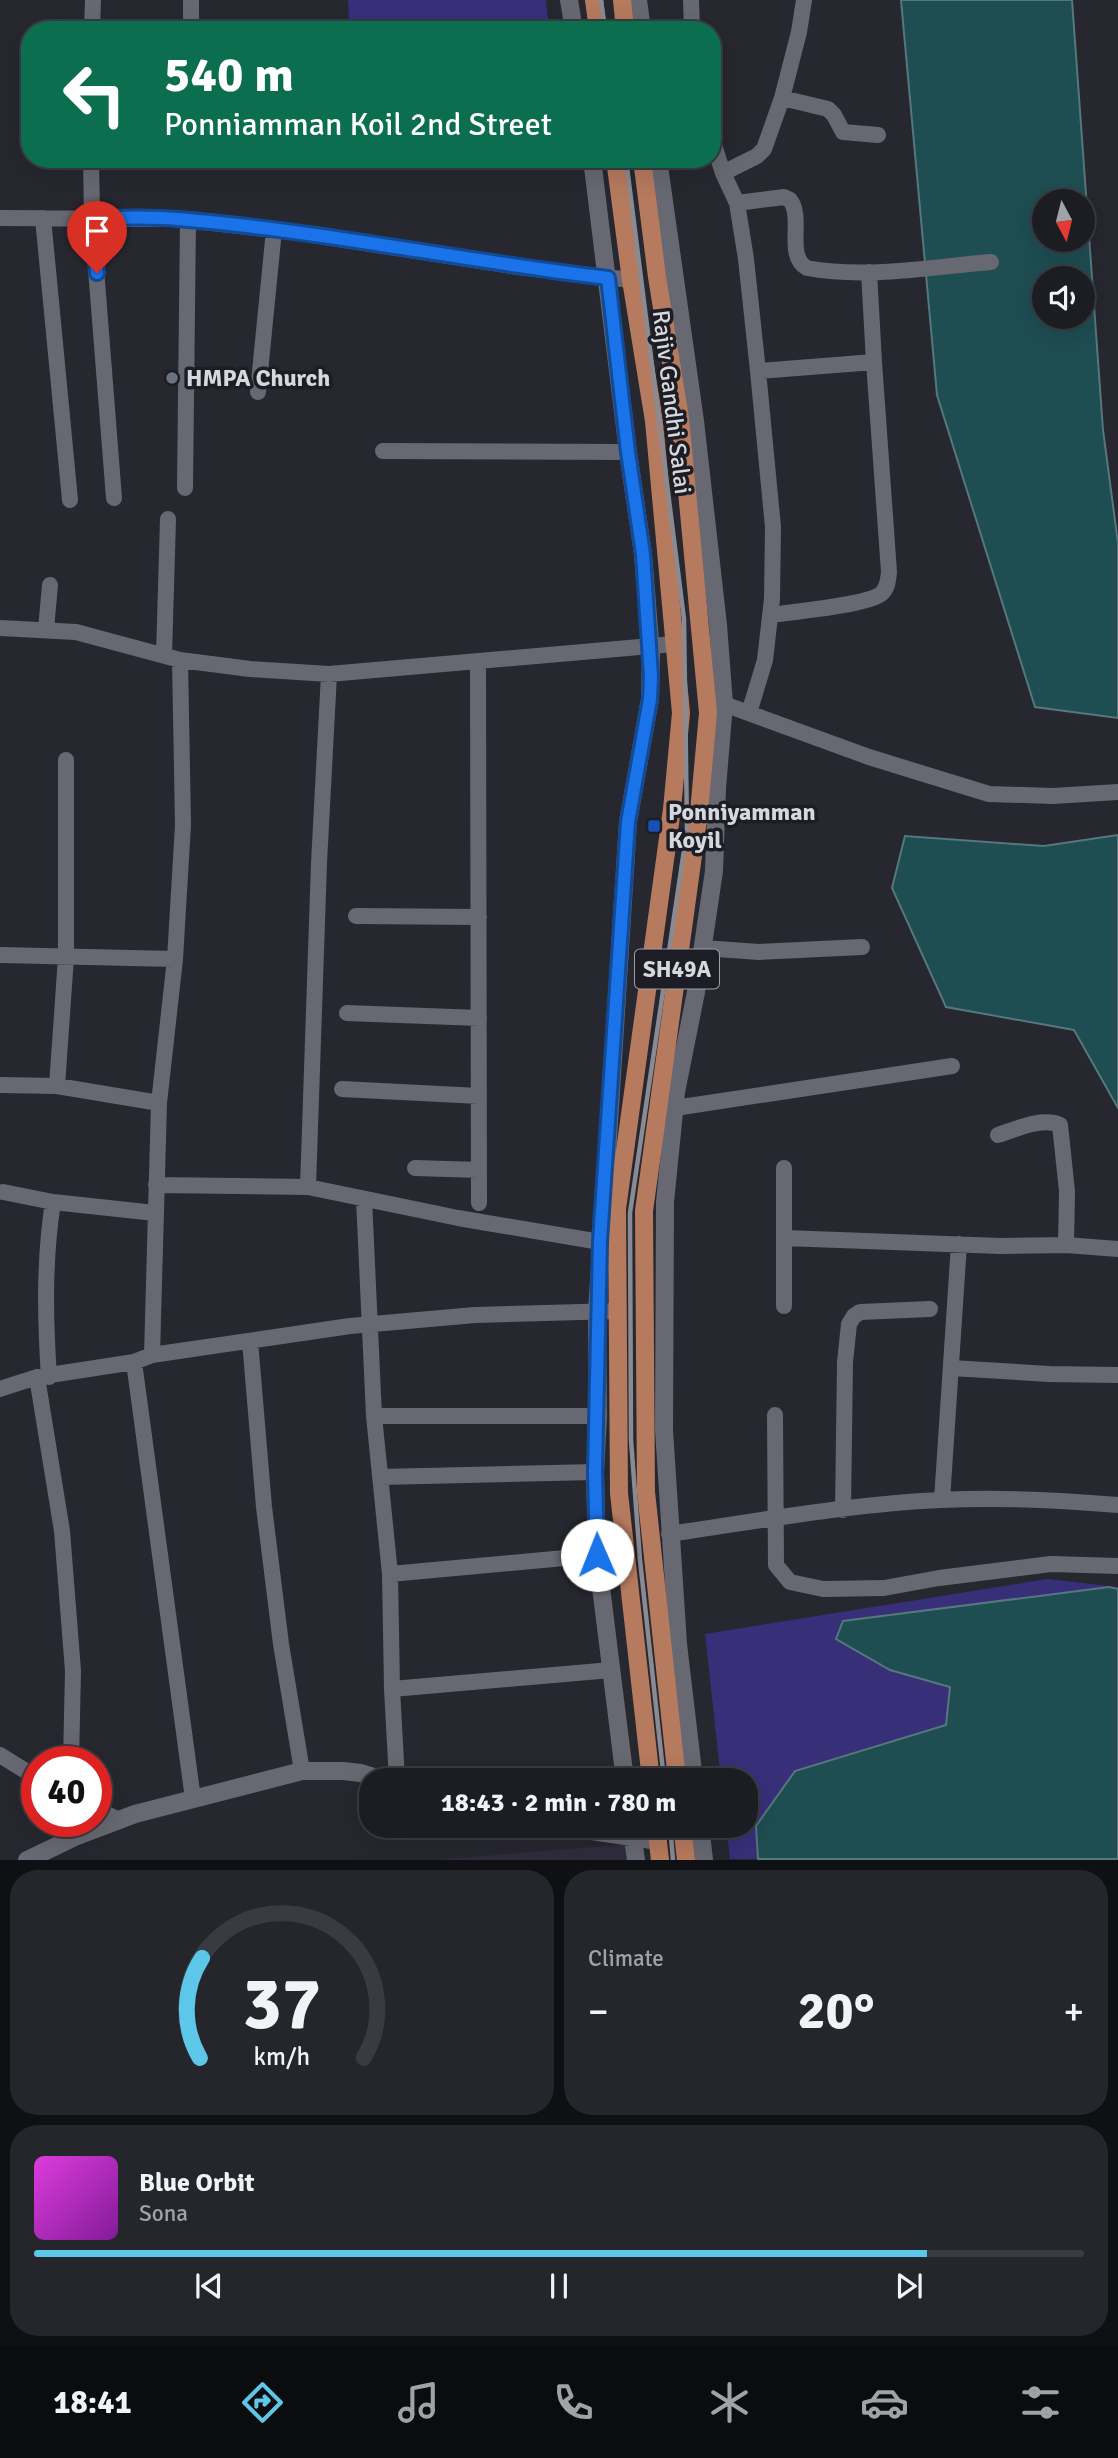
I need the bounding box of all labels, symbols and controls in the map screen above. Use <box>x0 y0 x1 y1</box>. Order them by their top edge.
text: 540 m <box>164 45 294 105</box>
icon: left <box>49 49 140 140</box>
text: Ponniamman Koil 2nd Street <box>164 105 552 144</box>
north arrow <box>1032 189 1096 252</box>
map controls <box>1032 189 1095 329</box>
pin <box>67 201 127 273</box>
icon: arrive <box>78 212 116 250</box>
button: sound <box>1032 266 1095 329</box>
street label: Rajiv Gandhi Salai <box>646 308 698 496</box>
place label: HMPA Church <box>186 363 330 393</box>
marker: HMPA Church <box>164 370 180 386</box>
place label: Ponniyamman Koyil <box>668 797 816 855</box>
marker: Ponniyamman Koyil <box>646 818 662 834</box>
road number: SH49A <box>635 950 719 988</box>
position arrow <box>560 1518 634 1592</box>
speed limit sign: 40 <box>21 1746 112 1837</box>
text: 18:43 · 2 min · 780 m <box>441 1787 676 1819</box>
text: Climate <box>588 1944 664 1973</box>
text: 37 <box>243 1961 321 2050</box>
text: 20° <box>798 1979 874 2043</box>
text: − <box>588 1988 609 2035</box>
text: + <box>1063 1988 1084 2035</box>
text: km/h <box>254 2041 310 2072</box>
text: Blue Orbit <box>139 2167 255 2199</box>
text: Sona <box>139 2199 188 2228</box>
icon: previous <box>190 2267 228 2305</box>
icon: pause <box>540 2267 578 2305</box>
icon: next <box>890 2267 928 2305</box>
icon: directions <box>238 2378 287 2427</box>
icon: music <box>394 2378 443 2427</box>
icon: phone <box>549 2378 598 2427</box>
icon: climate <box>705 2378 754 2427</box>
icon: car <box>860 2378 909 2427</box>
icon: filters <box>1016 2378 1065 2427</box>
text: 18:41 <box>53 2383 132 2422</box>

